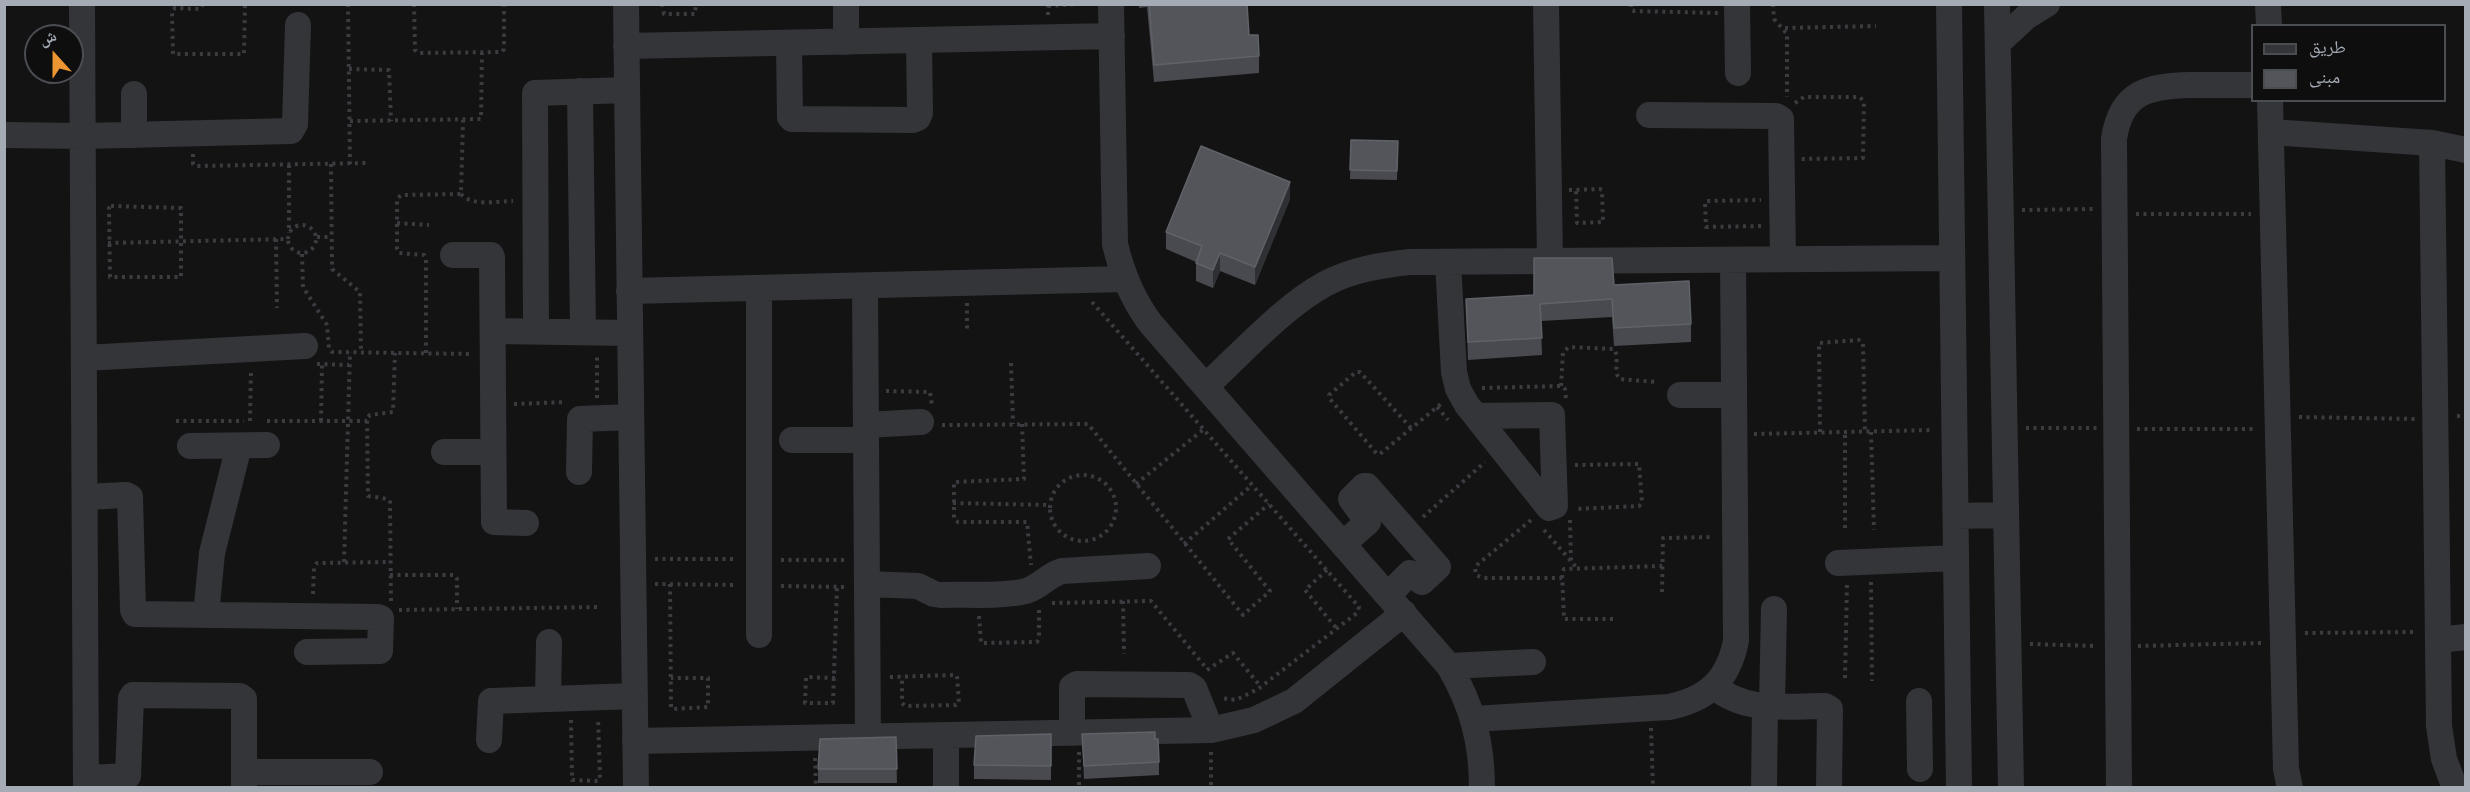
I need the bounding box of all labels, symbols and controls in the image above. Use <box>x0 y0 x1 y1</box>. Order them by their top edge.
north arrow <box>24 24 84 84</box>
legend <box>2251 24 2446 102</box>
text: ش <box>37 27 59 51</box>
text: طريق <box>2309 37 2346 58</box>
text: مبنى <box>2309 67 2340 88</box>

